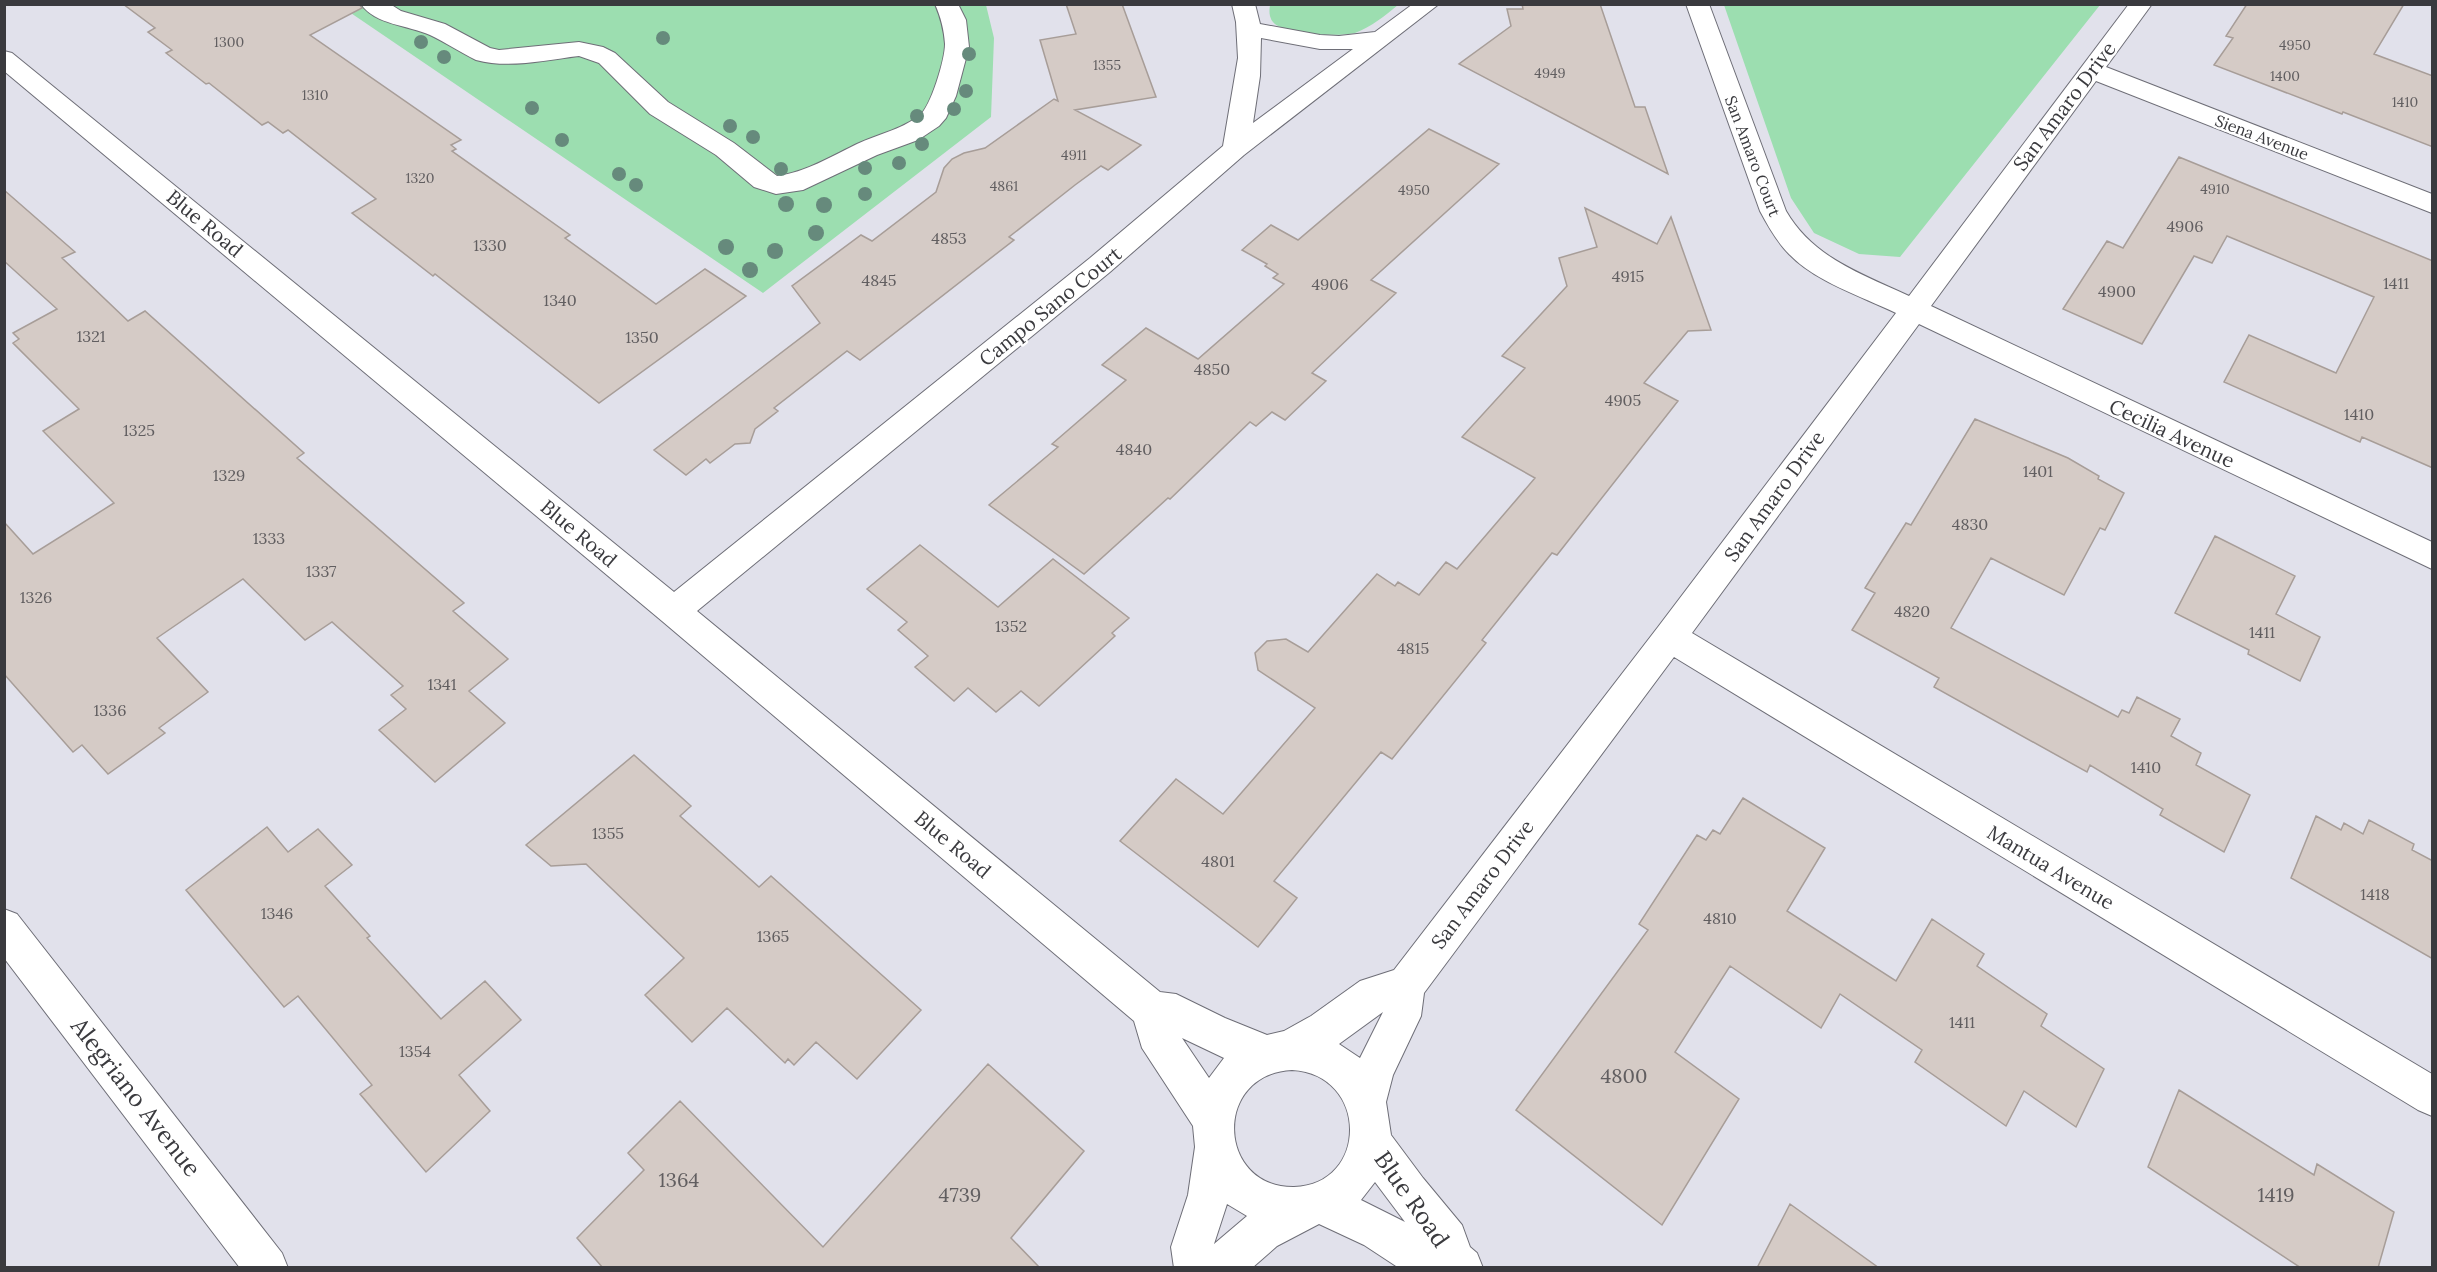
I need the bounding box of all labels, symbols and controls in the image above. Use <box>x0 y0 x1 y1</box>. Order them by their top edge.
house number: 1300 <box>214 33 244 51</box>
street label: San Amaro Drive <box>2007 36 2121 176</box>
house number: 4950 <box>2279 36 2311 54</box>
house number: 1355 <box>1093 56 1121 74</box>
house number: 4949 <box>1534 64 1566 82</box>
house number: 1400 <box>2270 67 2300 85</box>
house number: 1310 <box>302 86 328 104</box>
street label: San Amaro Court <box>1721 93 1785 220</box>
house number: 1410 <box>2392 93 2418 111</box>
street label: Siena Avenue <box>2212 110 2312 164</box>
house number: 4911 <box>1061 146 1087 164</box>
house number: 1320 <box>405 169 435 187</box>
house number: 4861 <box>990 177 1018 195</box>
house number: 4910 <box>2200 180 2230 198</box>
house number: 4950 <box>1398 181 1430 199</box>
street label: Blue Road <box>162 184 248 262</box>
house number: 4906 <box>2166 216 2204 236</box>
house number: 4853 <box>931 228 967 248</box>
house number: 1330 <box>473 235 507 255</box>
street label: Campo Sano Court <box>974 241 1126 371</box>
house number: 4915 <box>1612 266 1644 286</box>
house number: 4845 <box>861 270 897 290</box>
house number: 1411 <box>2383 273 2409 293</box>
house number: 4906 <box>1311 274 1349 294</box>
house number: 4900 <box>2098 281 2136 301</box>
house number: 1340 <box>543 290 577 310</box>
house number: 1321 <box>76 326 106 346</box>
house number: 1350 <box>625 327 659 347</box>
house number: 4850 <box>1194 359 1230 379</box>
house number: 4905 <box>1605 390 1641 410</box>
street label: Cecilia Avenue <box>2105 393 2239 473</box>
house number: 1410 <box>2344 404 2374 424</box>
house number: 1325 <box>123 420 155 440</box>
street label: San Amaro Drive <box>1718 426 1830 566</box>
house number: 4840 <box>1116 439 1152 459</box>
house number: 1401 <box>2023 461 2053 481</box>
house number: 1329 <box>213 465 245 485</box>
street label: Blue Road <box>536 494 622 572</box>
house number: 4830 <box>1952 514 1988 534</box>
house number: 1333 <box>253 528 285 548</box>
house number: 1337 <box>306 561 337 581</box>
house number: 1326 <box>20 587 52 607</box>
house number: 4820 <box>1894 601 1930 621</box>
house number: 1352 <box>995 616 1027 636</box>
house number: 1411 <box>2249 622 2275 642</box>
house number: 4815 <box>1397 638 1429 658</box>
house number: 1341 <box>427 674 457 694</box>
house number: 1336 <box>94 700 126 720</box>
house number: 1410 <box>2131 757 2161 777</box>
street label: Blue Road <box>910 805 996 883</box>
street label: San Amaro Drive <box>1425 814 1539 954</box>
street label: Mantua Avenue <box>1983 819 2119 915</box>
house number: 1355 <box>592 823 624 843</box>
house number: 4801 <box>1201 851 1235 871</box>
house number: 1418 <box>2360 884 2390 904</box>
house number: 1346 <box>261 903 293 923</box>
house number: 4810 <box>1703 908 1737 928</box>
house number: 1365 <box>757 926 789 946</box>
street label: Alegriano Avenue <box>64 1010 208 1183</box>
house number: 1411 <box>1949 1012 1975 1032</box>
house number: 1354 <box>399 1041 431 1061</box>
house number: 4800 <box>1601 1063 1647 1088</box>
street label: Blue Road <box>1368 1145 1456 1253</box>
house number: 1364 <box>659 1167 700 1192</box>
house number: 4739 <box>939 1182 981 1207</box>
house number: 1419 <box>2258 1182 2294 1207</box>

